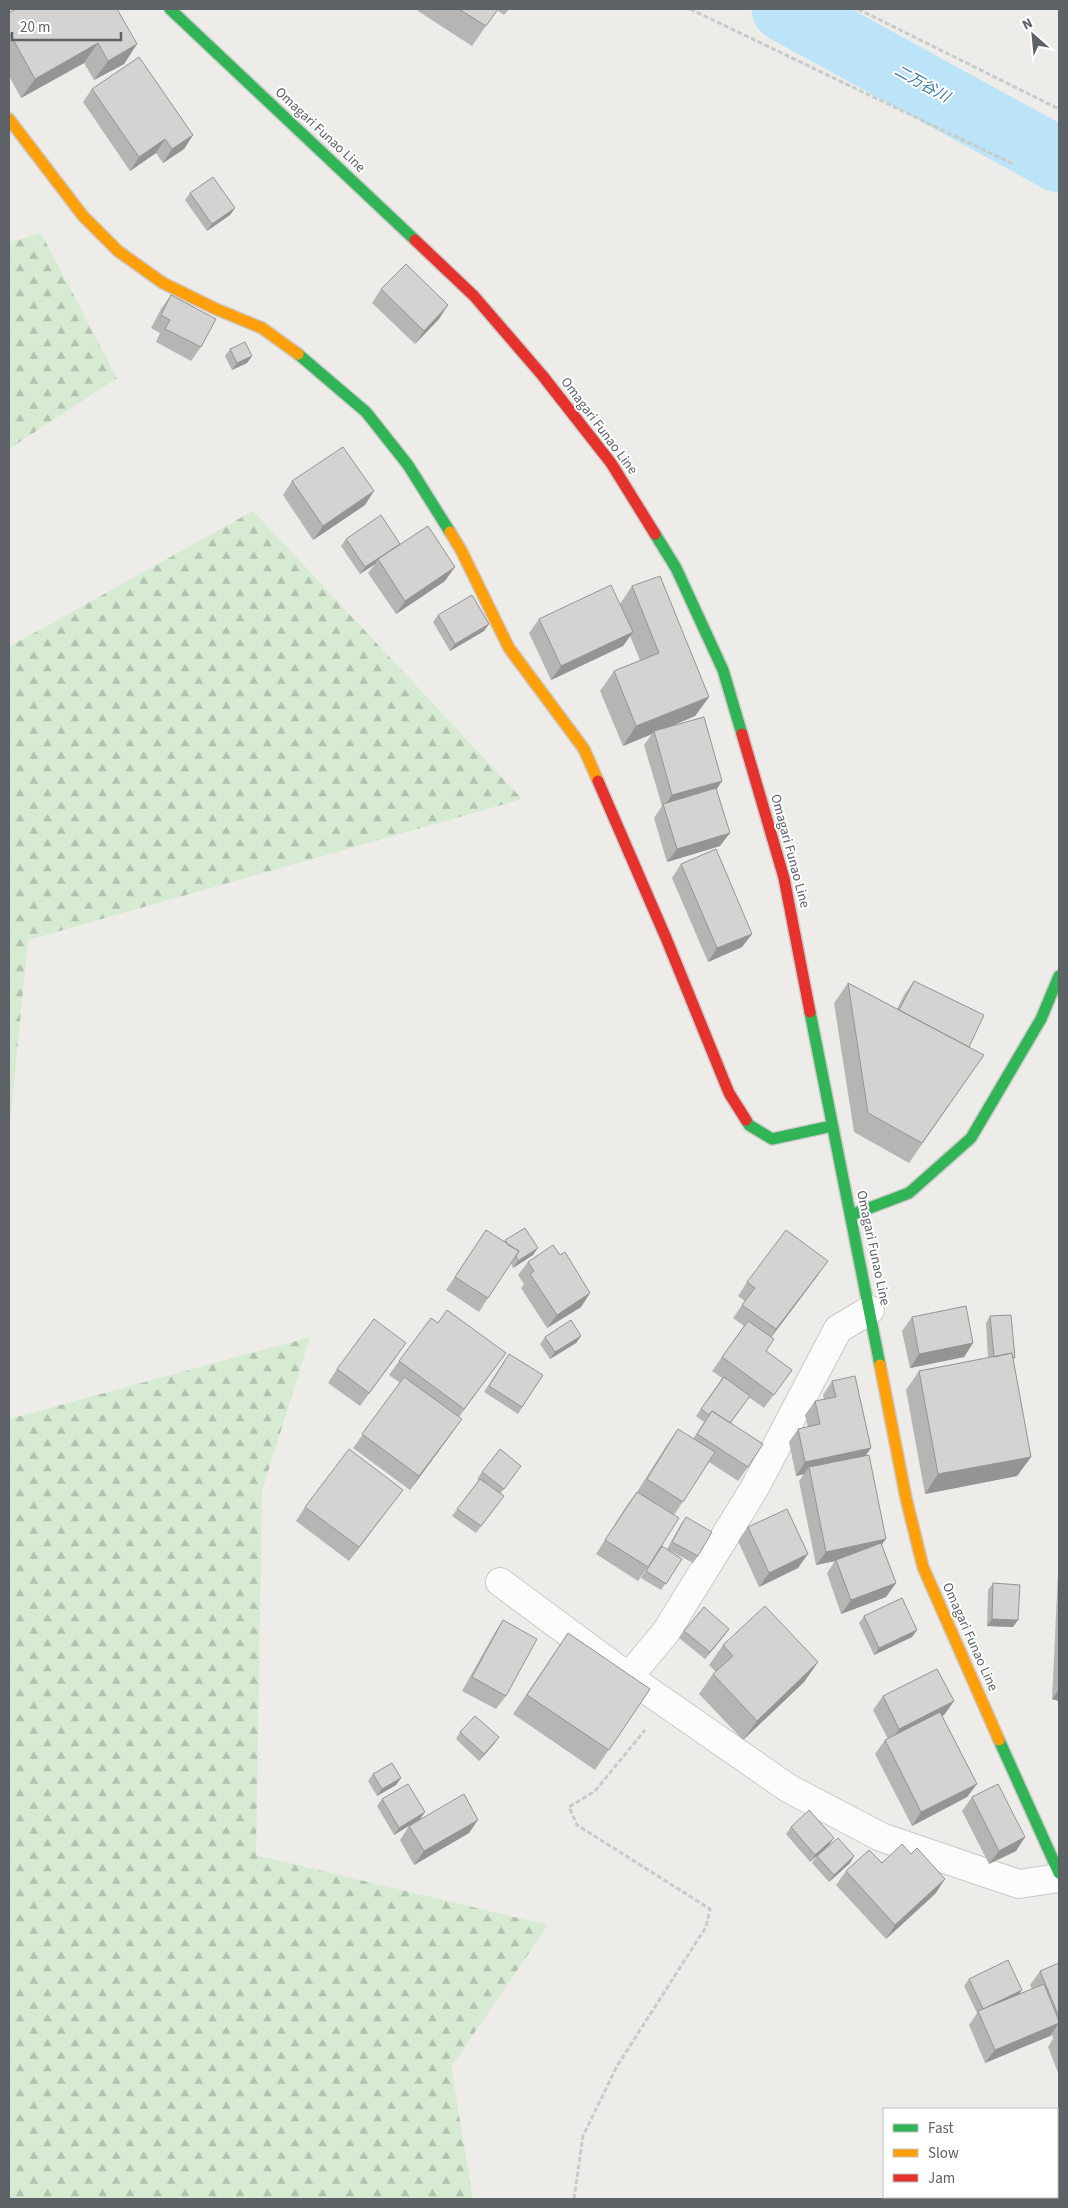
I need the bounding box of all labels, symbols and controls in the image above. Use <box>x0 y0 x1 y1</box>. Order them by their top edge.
scale bar <box>12 10 121 42</box>
north arrow <box>1008 10 1058 60</box>
text: N <box>1019 13 1036 35</box>
text: 20 m <box>20 17 50 38</box>
water label: 二万谷川 <box>891 60 955 109</box>
street label: Omagari Funao Line <box>270 83 370 177</box>
street label: Omagari Funao Line <box>556 373 642 479</box>
street label: Omagari Funao Line <box>765 792 815 910</box>
street label: Omagari Funao Line <box>851 1189 895 1307</box>
street label: Omagari Funao Line <box>937 1579 1003 1695</box>
legend <box>883 2108 1058 2198</box>
text: Fast <box>928 2118 954 2139</box>
text: Slow <box>928 2143 959 2164</box>
text: Jam <box>928 2168 955 2189</box>

